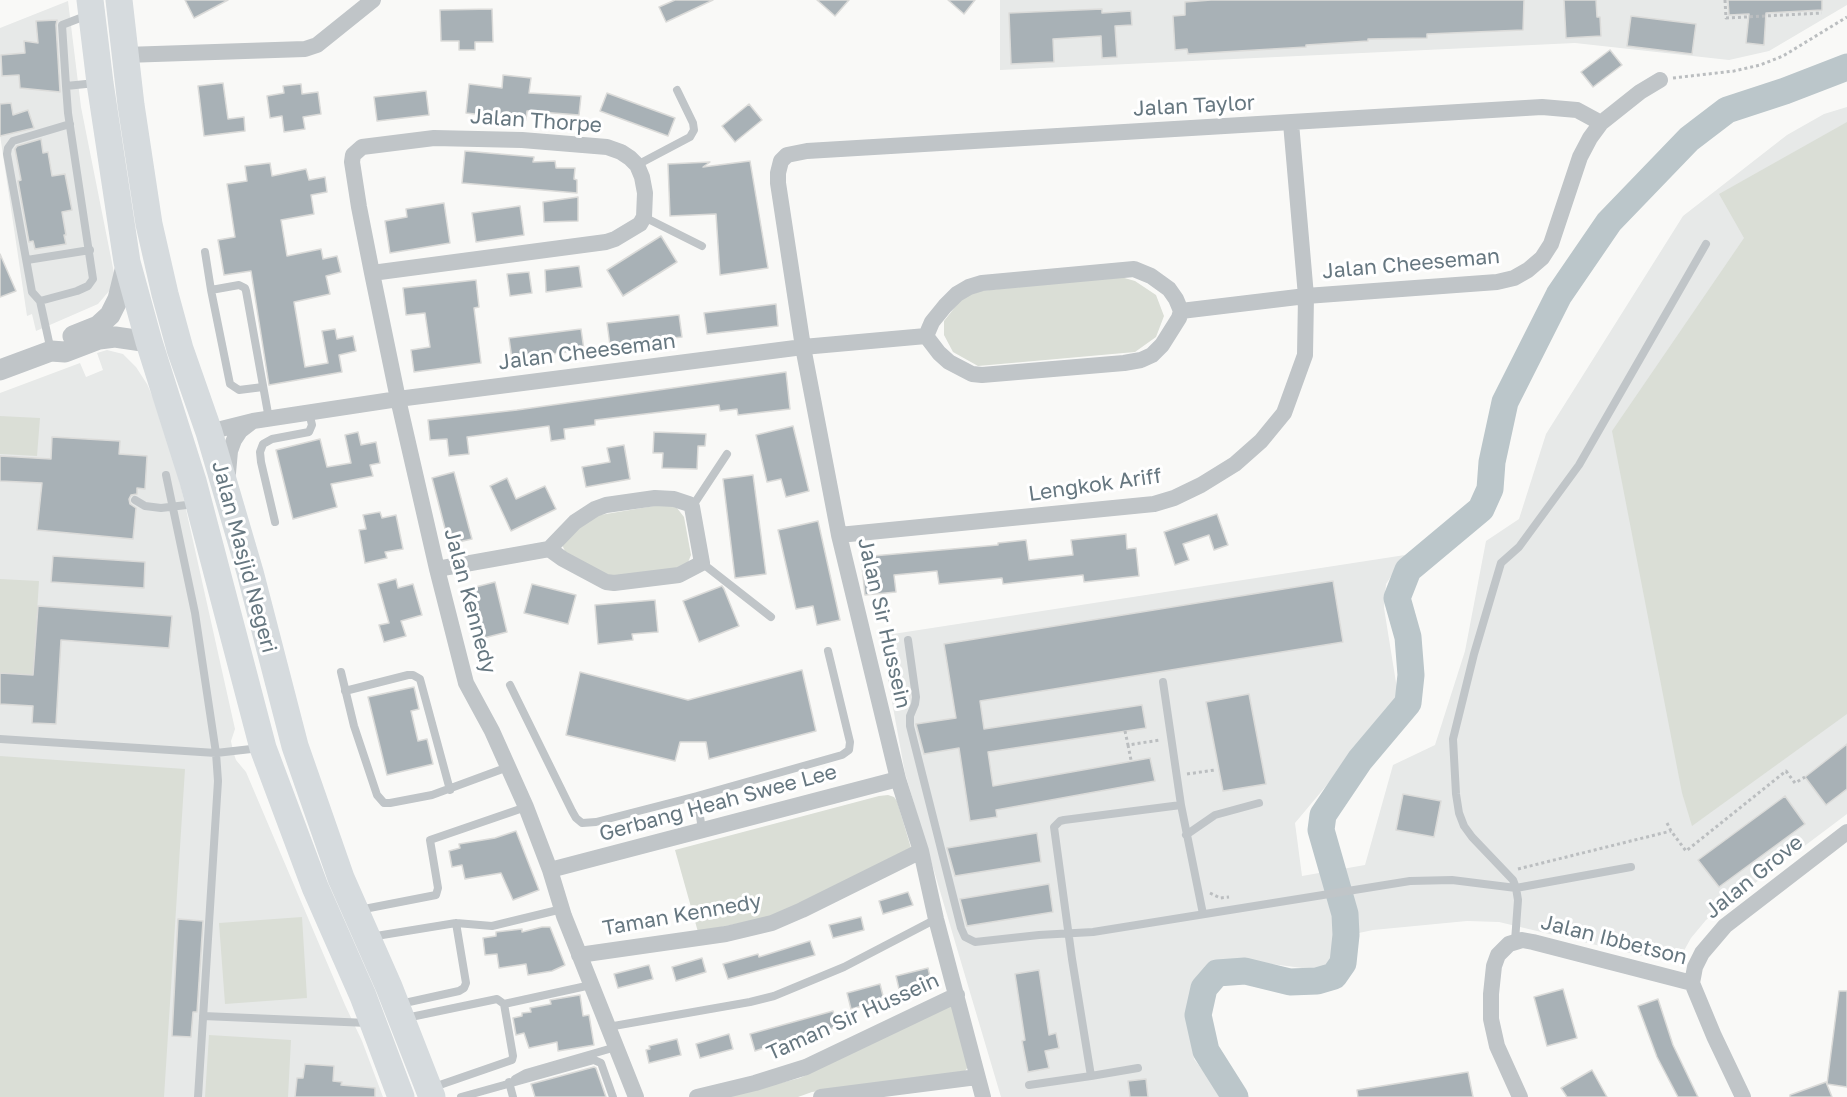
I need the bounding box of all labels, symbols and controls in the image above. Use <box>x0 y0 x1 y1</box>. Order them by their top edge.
street label: Jalan Taylor <box>1132 90 1256 122</box>
street label: Jalan Thorpe <box>469 104 603 138</box>
street label: Jalan Cheeseman <box>1321 244 1501 284</box>
street label: Jalan Cheeseman <box>497 329 677 375</box>
street label: Jalan Masjid Negeri <box>206 458 282 656</box>
street label: Lengkok Ariff <box>1027 463 1163 507</box>
street label: Jalan Kennedy <box>439 526 501 676</box>
street label: Jalan Sir Hussein <box>852 535 916 711</box>
street label: Gerbang Heah Swee Lee <box>596 759 840 847</box>
street label: Jalan Grove <box>1700 830 1808 924</box>
street label: Taman Kennedy <box>601 889 763 941</box>
street label: Jalan Ibbetson <box>1538 910 1690 970</box>
street label: Taman Sir Hussein <box>763 968 943 1066</box>

